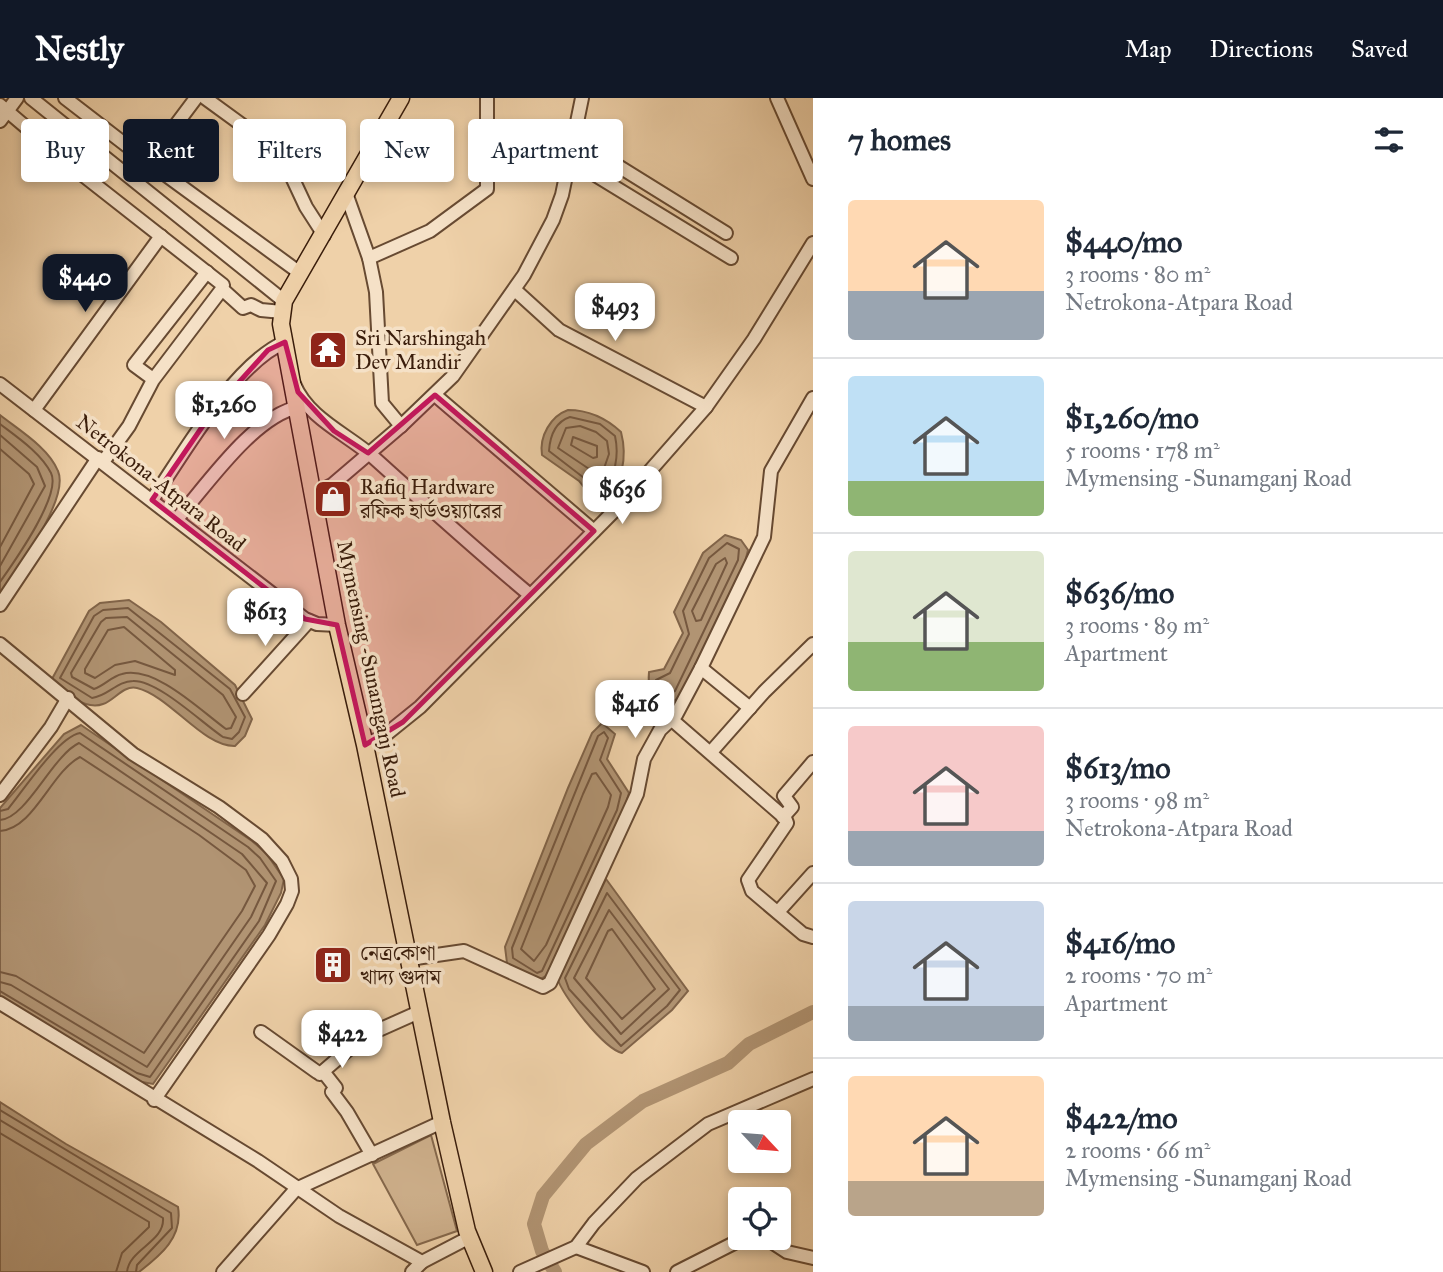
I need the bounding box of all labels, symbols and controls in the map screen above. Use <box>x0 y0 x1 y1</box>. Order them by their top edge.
text: Nestly <box>35 29 124 69</box>
text: Map <box>1125 34 1172 64</box>
text: Directions <box>1210 34 1313 64</box>
text: Saved <box>1351 34 1408 64</box>
chip: Buy <box>21 119 109 182</box>
chip: Rent <box>123 119 219 182</box>
chip: Filters <box>233 119 346 182</box>
chip: New <box>360 119 454 182</box>
chip: Apartment <box>468 119 623 182</box>
icon: filters <box>1370 121 1408 159</box>
text: 7 homes <box>848 122 951 158</box>
text: $440/mo <box>1065 224 1182 260</box>
icon: home <box>904 228 988 312</box>
pin: $440 <box>44 254 126 314</box>
text: 3 rooms · 80 m² <box>1065 260 1210 288</box>
text: $440 <box>59 263 111 291</box>
pin: $493 <box>574 284 656 343</box>
text: Netrokona-Atpara Road <box>1065 288 1293 316</box>
text: $493 <box>591 292 639 320</box>
place label: Sri Narshingah Dev Mandir <box>355 325 486 375</box>
temple icon: Sri Narshingah Dev Mandir <box>307 329 349 371</box>
pin: $1,260 <box>167 382 281 441</box>
text: $1,260 <box>191 390 257 418</box>
text: $1,260/mo <box>1065 400 1199 436</box>
icon: home <box>904 404 988 488</box>
street label: Netrokona-Atpara Road <box>71 409 251 558</box>
text: 5 rooms · 178 m² <box>1065 436 1220 464</box>
text: Mymensing -Sunamganj Road <box>1065 464 1352 492</box>
pin: $636 <box>581 466 663 526</box>
place label: Rafiq Hardware রফিক হার্ডওয়্যারের <box>359 474 503 524</box>
text: $636 <box>599 475 645 503</box>
shop icon: Rafiq Hardware রফিক হার্ডওয়্যারের <box>312 478 354 520</box>
street label: Mymensing -Sunamganj Road <box>331 538 411 800</box>
text: $636/mo <box>1065 575 1174 611</box>
icon: home <box>904 579 988 663</box>
pin: $613 <box>224 588 306 648</box>
text: $613 <box>243 597 287 625</box>
text: 3 rooms · 89 m² <box>1065 611 1209 639</box>
text: Apartment <box>1065 639 1168 667</box>
pin: $416 <box>594 680 676 740</box>
text: $416 <box>611 689 659 717</box>
text: $613/mo <box>1065 750 1171 786</box>
icon: home <box>904 754 988 838</box>
text: 3 rooms · 98 m² <box>1065 786 1209 814</box>
text: Netrokona-Atpara Road <box>1065 814 1293 842</box>
text: $416/mo <box>1065 925 1175 961</box>
icon: home <box>904 929 988 1013</box>
place label: ‌নেত্র‌কোণা খাদ্য গুদাম <box>360 940 443 990</box>
building icon: ‌নেত্র‌কোণা খাদ্য গুদাম <box>312 944 354 986</box>
text: 2 rooms · 70 m² <box>1065 961 1213 989</box>
text: Apartment <box>1065 989 1168 1017</box>
pin: $422 <box>301 1010 383 1070</box>
text: $422 <box>317 1019 367 1047</box>
text: $422/mo <box>1065 1100 1178 1136</box>
icon: home <box>904 1104 988 1188</box>
north arrow <box>728 1110 791 1172</box>
map controls <box>728 1110 791 1250</box>
text: 2 rooms · 66 m² <box>1065 1136 1210 1164</box>
text: Mymensing -Sunamganj Road <box>1065 1164 1352 1192</box>
button: locate <box>728 1187 791 1250</box>

